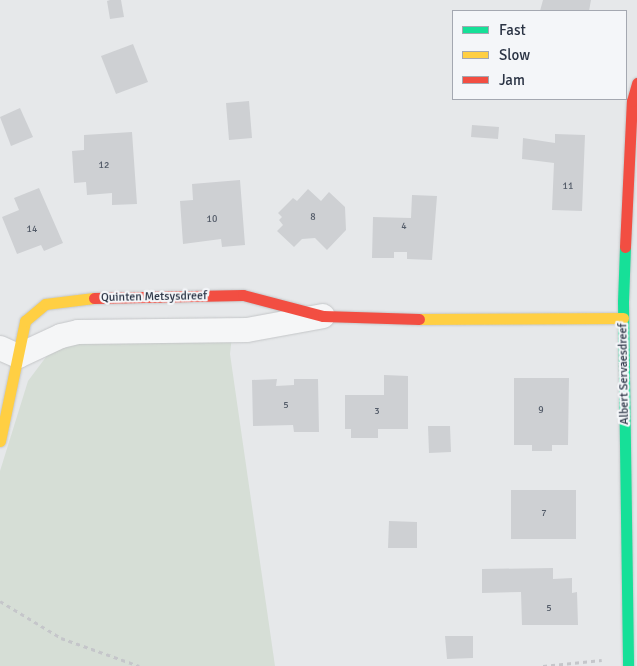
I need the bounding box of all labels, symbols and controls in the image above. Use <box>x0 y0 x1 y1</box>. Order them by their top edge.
legend <box>452 10 627 100</box>
text: Fast <box>499 21 526 39</box>
text: Slow <box>499 46 530 64</box>
text: Jam <box>499 71 525 89</box>
house number: 12 <box>99 160 109 172</box>
house number: 11 <box>563 181 573 193</box>
house number: 8 <box>310 212 316 224</box>
house number: 10 <box>207 214 217 226</box>
house number: 4 <box>401 221 407 233</box>
house number: 14 <box>27 224 37 236</box>
street label: Quinten Metsysdreef <box>101 289 207 305</box>
street label: Albert Servaesdreef <box>616 323 632 425</box>
house number: 5 <box>283 400 289 412</box>
house number: 9 <box>538 405 544 417</box>
house number: 3 <box>374 406 380 418</box>
house number: 7 <box>541 508 547 520</box>
house number: 5 <box>546 603 552 615</box>

